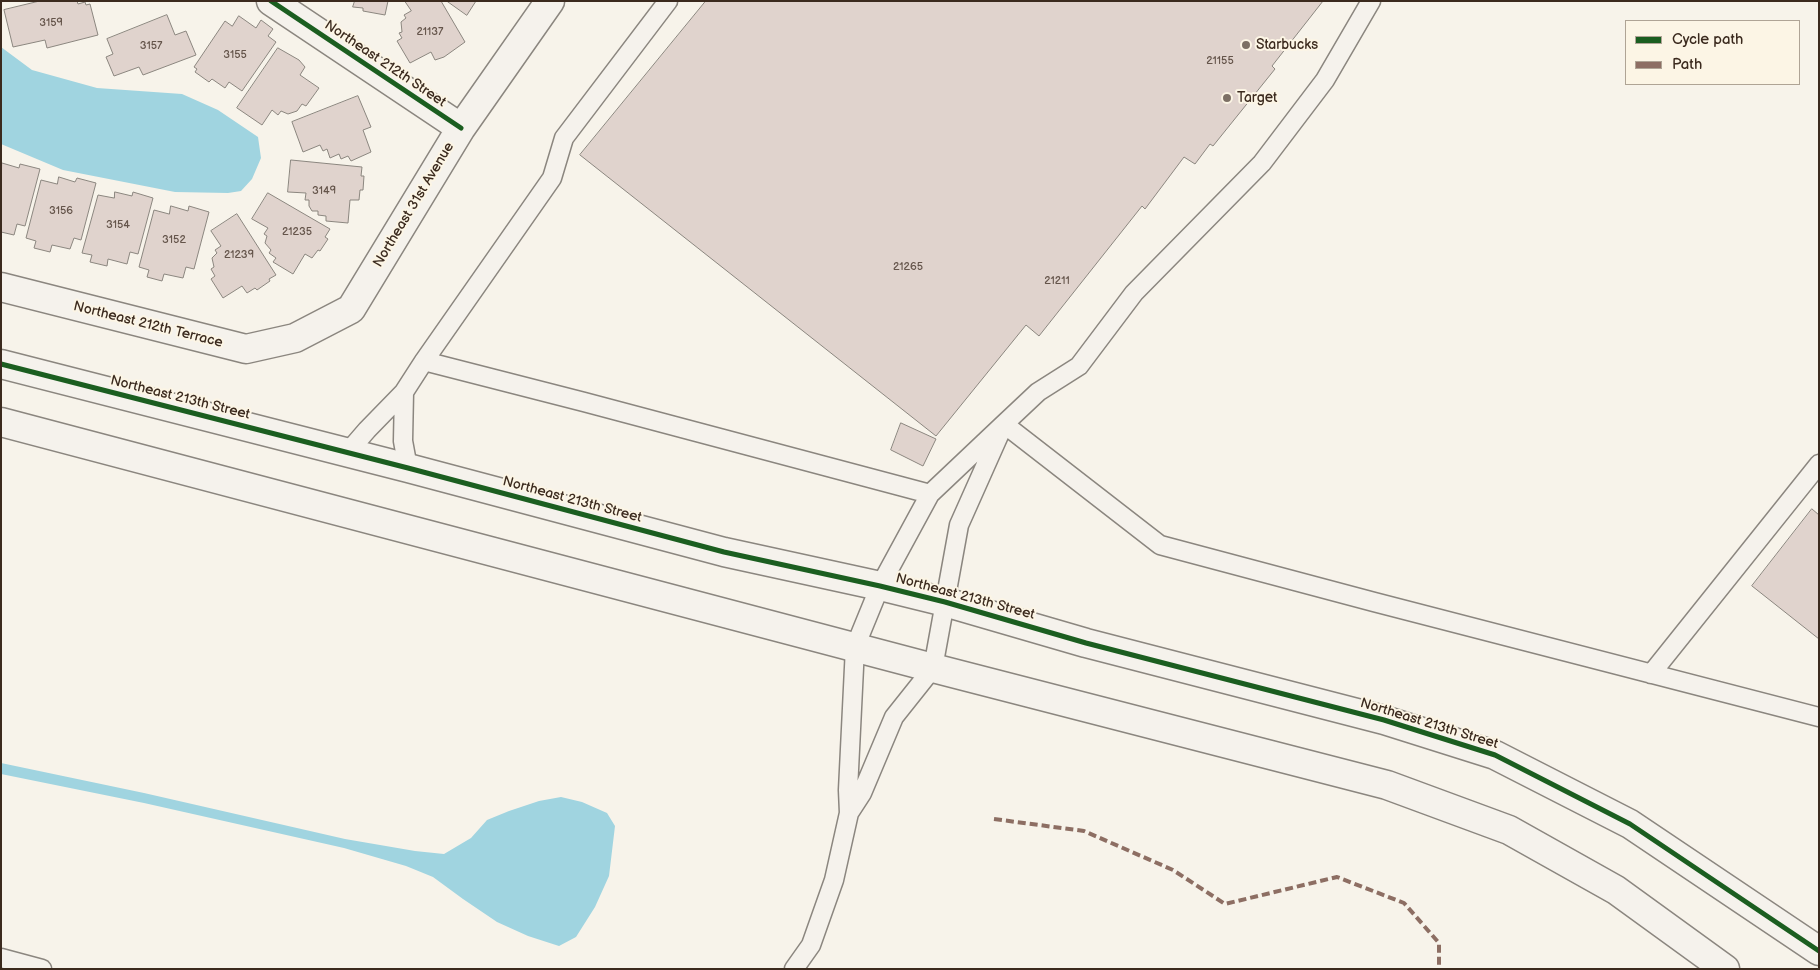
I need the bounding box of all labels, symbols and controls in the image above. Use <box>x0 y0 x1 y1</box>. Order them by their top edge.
house number: 3159 <box>39 16 63 30</box>
street label: Northeast 212th Street <box>321 17 449 111</box>
legend <box>1625 20 1800 85</box>
house number: 21137 <box>416 25 444 39</box>
text: Cycle path <box>1672 30 1743 49</box>
place label: Starbucks <box>1256 37 1318 53</box>
house number: 3157 <box>140 39 162 53</box>
marker: Starbucks <box>1240 39 1252 51</box>
house number: 3155 <box>223 48 247 62</box>
house number: 21155 <box>1206 54 1234 68</box>
text: Path <box>1672 55 1702 74</box>
place label: Target <box>1237 90 1277 106</box>
marker: Target <box>1221 92 1233 104</box>
street label: Northeast 31st Avenue <box>370 139 458 271</box>
house number: 3149 <box>312 184 336 198</box>
house number: 3156 <box>49 204 73 218</box>
house number: 3154 <box>106 218 130 232</box>
house number: 21235 <box>282 225 312 239</box>
house number: 3152 <box>162 233 186 247</box>
house number: 21239 <box>224 248 254 262</box>
house number: 21265 <box>893 260 923 274</box>
house number: 21211 <box>1044 274 1070 288</box>
street label: Northeast 212th Terrace <box>72 298 224 352</box>
street label: Northeast 213th Street <box>108 373 252 423</box>
street label: Northeast 213th Street <box>501 473 643 527</box>
street label: Northeast 213th Street <box>894 570 1036 624</box>
street label: Northeast 213th Street <box>1358 695 1500 753</box>

